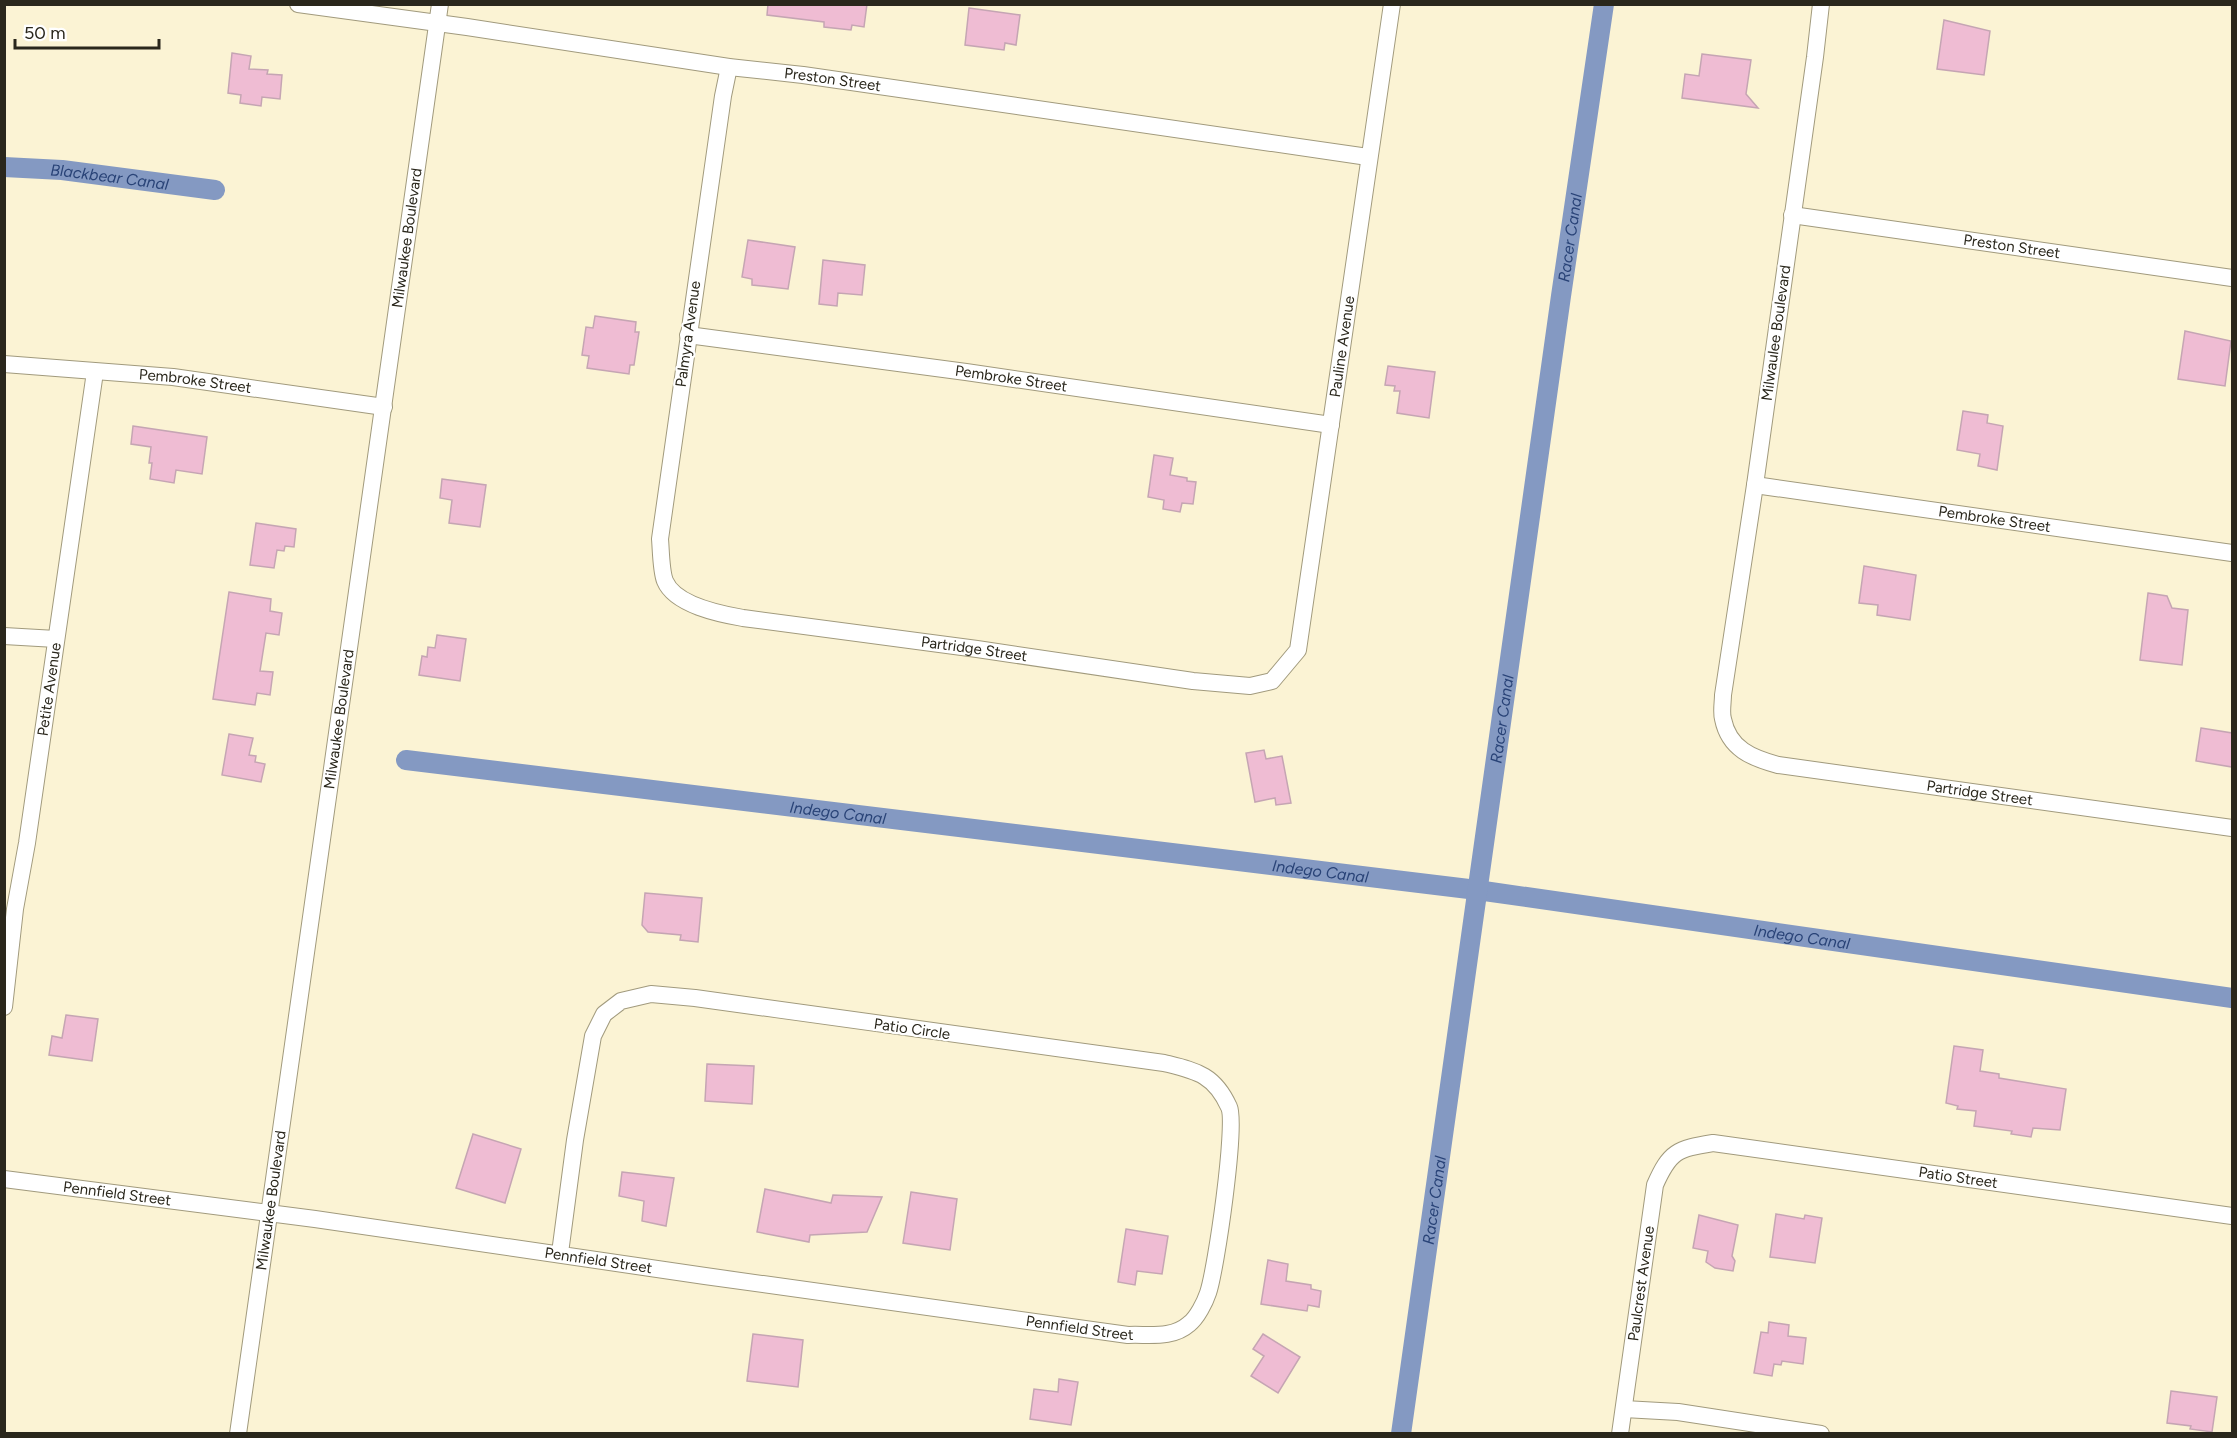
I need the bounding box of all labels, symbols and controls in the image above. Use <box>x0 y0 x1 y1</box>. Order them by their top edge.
scale bar <box>15 12 159 50</box>
text: 50 m <box>24 22 66 44</box>
street label: Preston Street <box>783 64 882 95</box>
water label: Blackbear Canal <box>50 160 170 194</box>
street label: Milwaukee Boulevard <box>388 167 426 309</box>
water label: Racer Canal <box>1554 192 1586 283</box>
street label: Preston Street <box>1962 231 2062 262</box>
street label: Milwaulee Boulevard <box>1758 264 1794 402</box>
street label: Palmyra Avenue <box>672 280 704 388</box>
street label: Pauline Avenue <box>1326 295 1358 399</box>
street label: Pembroke Street <box>954 362 1069 396</box>
street label: Pembroke Street <box>138 365 253 397</box>
street label: Pembroke Street <box>1937 502 2052 536</box>
street label: Partridge Street <box>920 633 1029 665</box>
street label: Petite Avenue <box>34 641 65 737</box>
street label: Milwaukee Boulevard <box>320 648 358 790</box>
water label: Racer Canal <box>1486 673 1518 765</box>
street label: Partridge Street <box>1925 777 2034 809</box>
water label: Indego Canal <box>788 798 887 828</box>
water label: Indego Canal <box>1271 856 1370 887</box>
water label: Indego Canal <box>1752 921 1852 953</box>
street label: Patio Circle <box>873 1015 951 1043</box>
street label: Milwaukee Boulevard <box>252 1129 290 1271</box>
water label: Racer Canal <box>1419 1154 1450 1246</box>
street label: Patio Street <box>1917 1163 1999 1192</box>
street label: Pennfield Street <box>62 1178 172 1209</box>
street label: Paulcrest Avenue <box>1624 1225 1658 1342</box>
street label: Pennfield Street <box>543 1244 654 1277</box>
street label: Pennfield Street <box>1025 1312 1134 1344</box>

